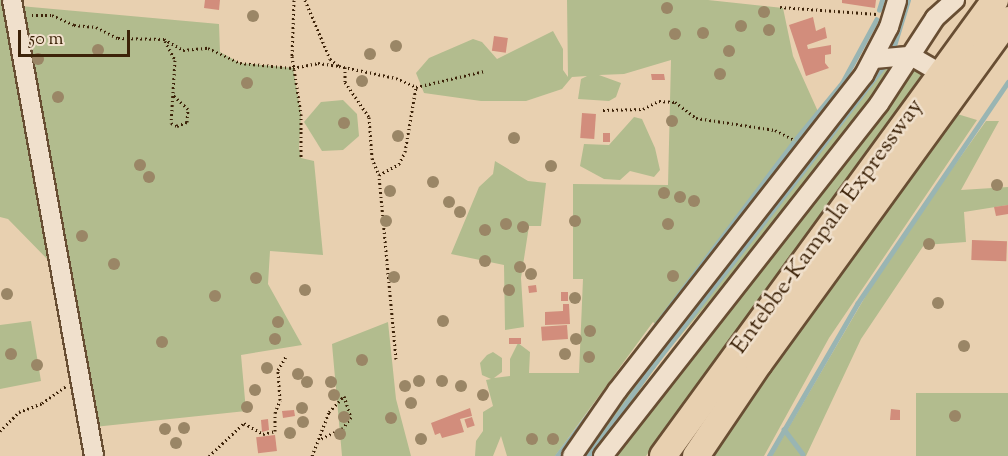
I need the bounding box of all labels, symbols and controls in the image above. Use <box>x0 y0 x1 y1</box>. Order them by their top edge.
scale bar <box>21 18 134 56</box>
text: 50 m <box>29 27 63 53</box>
street label: Entebbe-Kampala Expressway <box>726 94 930 360</box>

